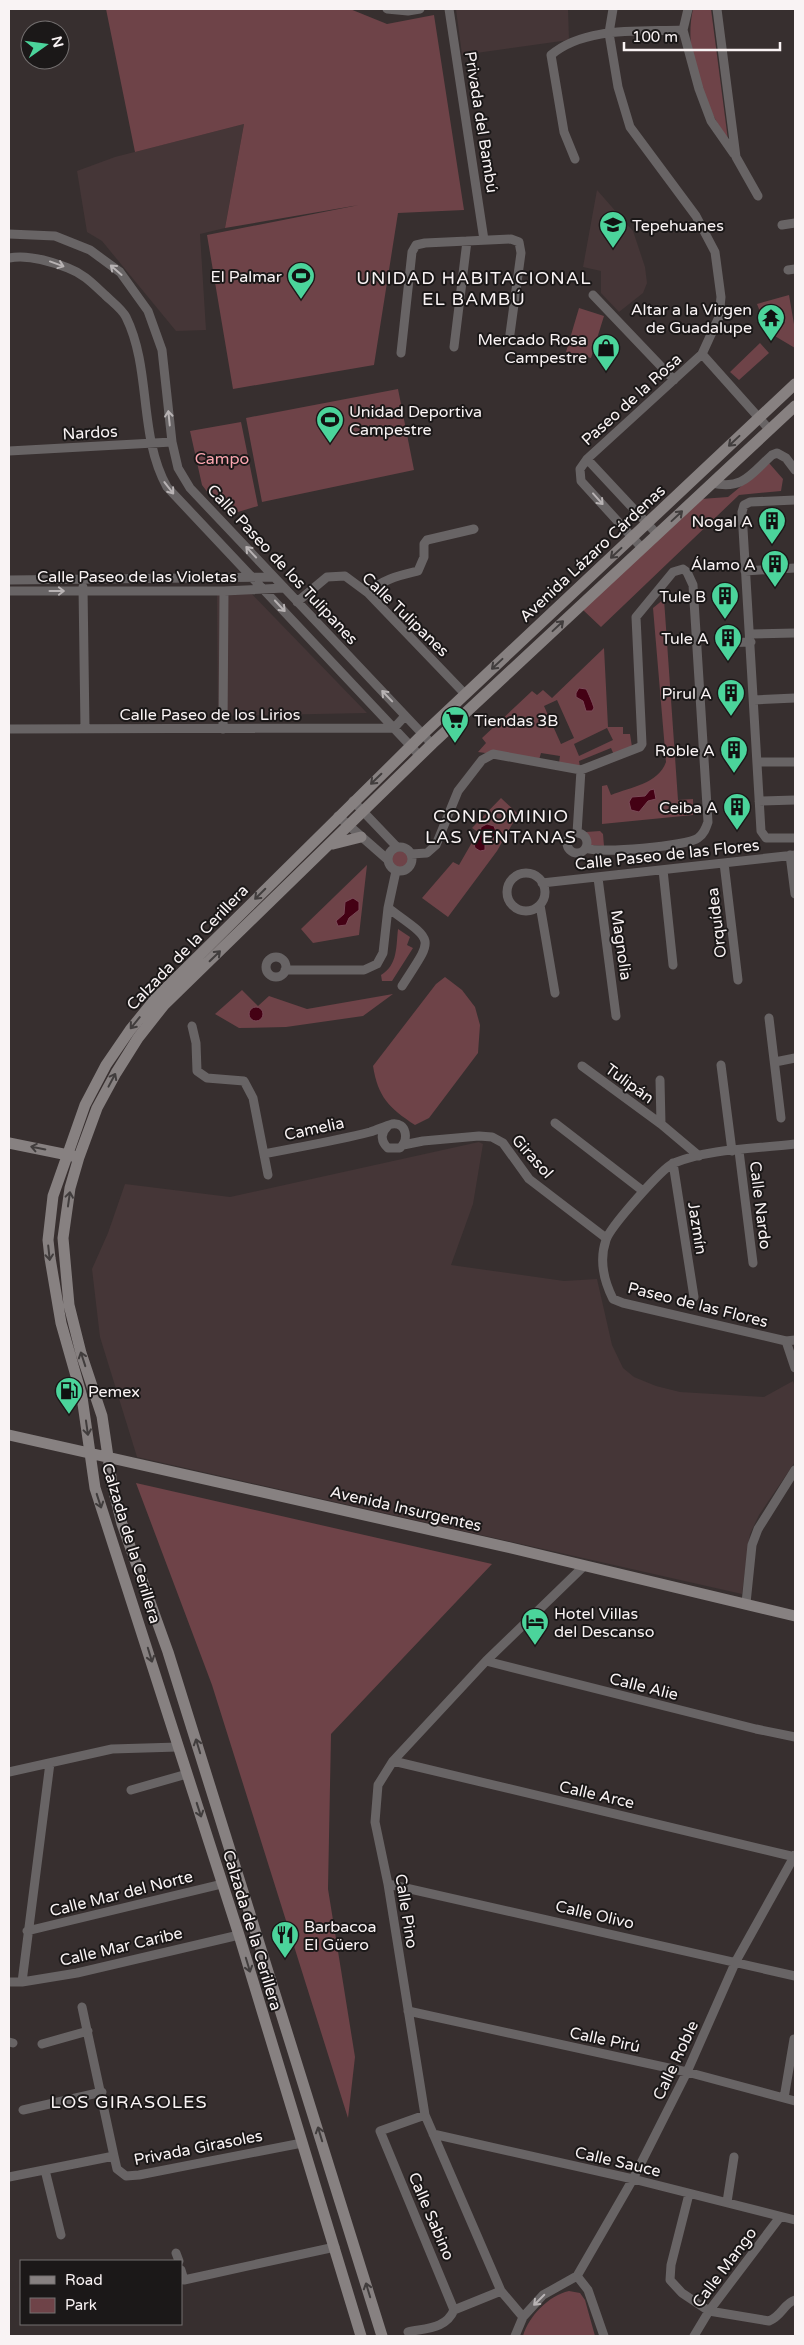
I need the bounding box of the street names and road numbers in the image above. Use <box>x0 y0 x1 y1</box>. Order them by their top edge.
street label: Privada del Bambú <box>460 50 502 194</box>
street label: Paseo de la Rosa <box>577 349 686 450</box>
street label: Nardos <box>62 422 118 444</box>
street label: Calle Paseo de los Tulipanes <box>203 480 362 649</box>
street label: Avenida Lázaro Cárdenas <box>516 481 670 627</box>
street label: Calle Paseo de las Violetas <box>37 567 237 587</box>
street label: Calle Tulipanes <box>358 568 453 661</box>
street label: Calle Paseo de los Lirios <box>120 705 300 725</box>
street label: Calle Paseo de las Flores <box>574 835 760 875</box>
street label: Calzada de la Cerillera <box>123 881 253 1015</box>
street label: Orquídea <box>703 887 731 959</box>
street label: Magnolia <box>606 909 636 982</box>
street label: Tulipán <box>601 1059 658 1108</box>
street label: Camelia <box>282 1113 346 1145</box>
street label: Girasol <box>507 1130 557 1183</box>
street label: Calle Nardo <box>745 1160 775 1250</box>
street label: Jazmín <box>683 1200 711 1256</box>
street label: Paseo de las Flores <box>625 1278 770 1332</box>
street label: Calzada de la Cerillera <box>97 1461 165 1626</box>
street label: Avenida Insurgentes <box>328 1482 483 1536</box>
street label: Calle Alie <box>607 1669 680 1705</box>
street label: Calle Arce <box>557 1777 636 1813</box>
street label: Calzada de la Cerillera <box>218 1848 286 2013</box>
street label: Calle Mar del Norte <box>48 1867 195 1921</box>
street label: Calle Pino <box>390 1872 422 1950</box>
street label: Calle Olivo <box>553 1896 636 1934</box>
street label: Calle Mar Caribe <box>58 1923 185 1971</box>
street label: Calle Roble <box>649 2017 703 2103</box>
street label: Calle Pirú <box>568 2023 642 2057</box>
street label: Privada Girasoles <box>132 2126 264 2170</box>
street label: Calle Sauce <box>573 2142 663 2182</box>
street label: Calle Sabino <box>404 2169 459 2263</box>
street label: Calle Mango <box>688 2224 761 2312</box>

